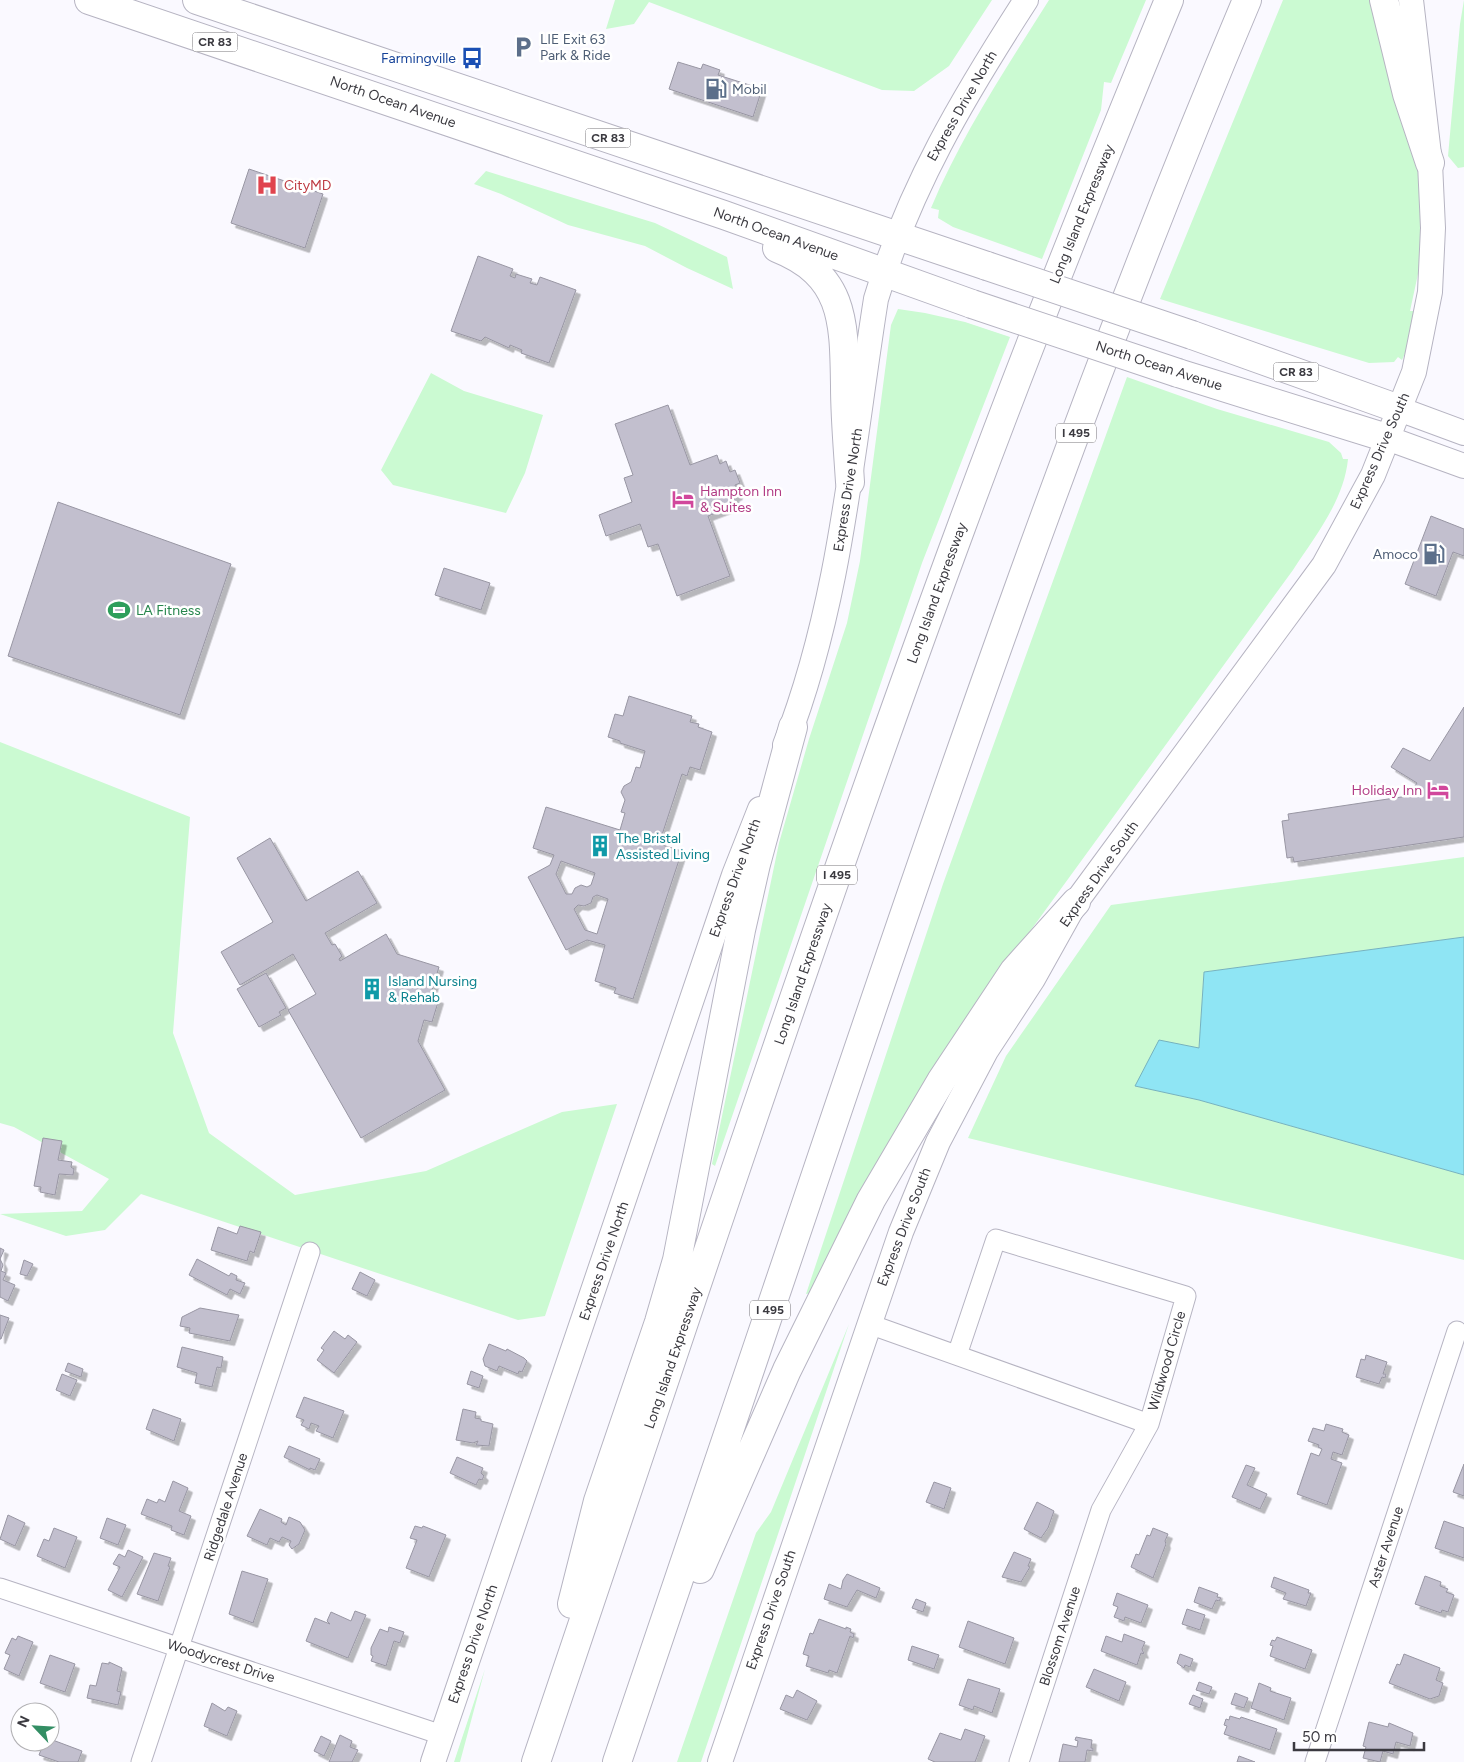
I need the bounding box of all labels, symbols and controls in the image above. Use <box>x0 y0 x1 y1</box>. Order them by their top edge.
place label: LIE Exit 63 Park & Ride <box>540 31 611 64</box>
road number: CR 83 <box>192 32 238 52</box>
parking icon: LIE Exit 63 Park & Ride <box>510 34 536 60</box>
bus stop icon: Farmingville <box>459 45 485 71</box>
street label: Express Drive North <box>923 48 1001 164</box>
place label: Farmingville <box>381 50 456 67</box>
street label: North Ocean Avenue <box>328 72 459 132</box>
fuel station icon: Mobil <box>703 76 729 102</box>
place label: Mobil <box>732 81 767 98</box>
road number: CR 83 <box>586 128 630 148</box>
street label: Long Island Expressway <box>1046 141 1118 286</box>
hospital icon: CityMD <box>254 172 280 198</box>
place label: CityMD <box>284 177 331 194</box>
street label: North Ocean Avenue <box>711 203 841 265</box>
street label: North Ocean Avenue <box>1094 338 1225 395</box>
road number: CR 83 <box>1274 362 1318 382</box>
street label: Express Drive South <box>1347 390 1413 512</box>
road number: I 495 <box>1056 423 1096 442</box>
street label: Express Drive North <box>830 427 866 553</box>
place label: Hampton Inn & Suites <box>700 483 782 516</box>
hotel icon: Hampton Inn & Suites <box>670 486 696 512</box>
street label: Long Island Expressway <box>904 520 971 666</box>
fuel station icon: Amoco <box>1421 541 1447 567</box>
place label: Amoco <box>1373 546 1418 563</box>
sports icon: LA Fitness <box>106 597 132 623</box>
place label: LA Fitness <box>136 602 201 619</box>
hotel icon: Holiday Inn <box>1425 777 1451 803</box>
place label: Holiday Inn <box>1352 782 1422 799</box>
street label: Express Drive North <box>706 816 764 940</box>
street label: Express Drive South <box>1056 818 1142 930</box>
place label: The Bristal Assisted Living <box>616 830 710 863</box>
building icon: The Bristal Assisted Living <box>587 833 613 859</box>
road number: I 495 <box>817 866 857 884</box>
street label: Long Island Expressway <box>771 900 835 1047</box>
place label: Island Nursing & Rehab <box>388 973 477 1006</box>
building icon: Island Nursing & Rehab <box>359 976 385 1002</box>
street label: Express Drive South <box>874 1165 934 1289</box>
street label: Express Drive North <box>576 1199 632 1323</box>
street label: Long Island Expressway <box>641 1284 705 1431</box>
road number: I 495 <box>750 1300 790 1320</box>
street label: Wildwood Circle <box>1145 1309 1189 1413</box>
street label: Ridgedale Avenue <box>200 1450 252 1563</box>
street label: Aster Avenue <box>1365 1504 1407 1590</box>
street label: Express Drive South <box>743 1548 800 1672</box>
street label: Express Drive North <box>445 1582 501 1706</box>
street label: Blossom Avenue <box>1036 1584 1084 1688</box>
street label: Woodycrest Drive <box>165 1636 277 1687</box>
north arrow <box>10 1702 60 1752</box>
text: N <box>14 1713 34 1730</box>
scale bar <box>1294 1720 1424 1752</box>
text: 50 m <box>1302 1728 1337 1746</box>

